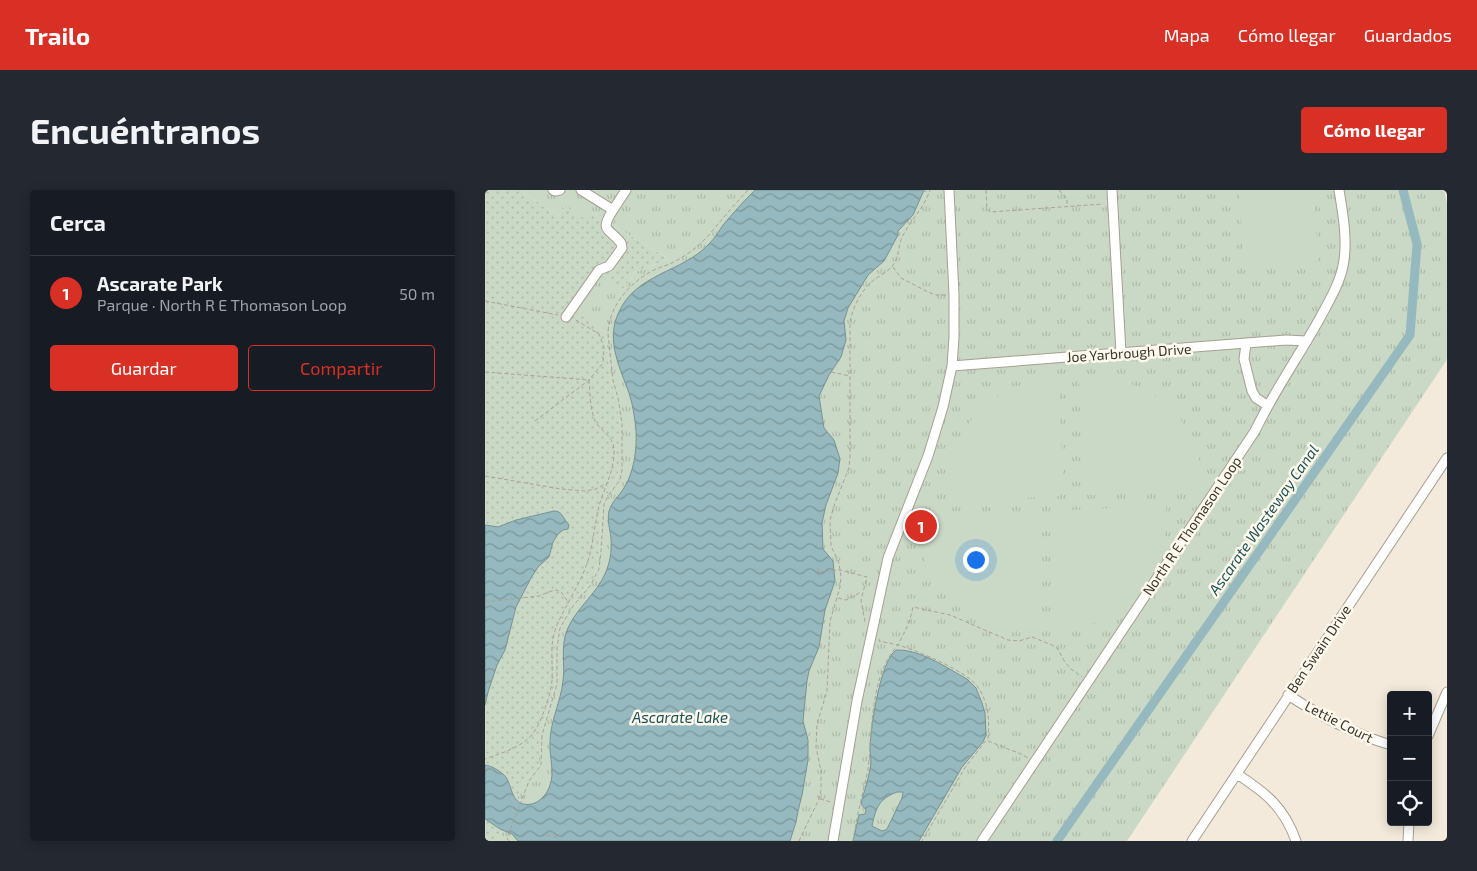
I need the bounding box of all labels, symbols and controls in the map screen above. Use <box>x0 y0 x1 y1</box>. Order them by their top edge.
text: Trailo <box>25 21 90 50</box>
text: Mapa <box>1164 24 1210 46</box>
text: Cómo llegar <box>1238 24 1336 46</box>
text: Guardados <box>1364 24 1452 46</box>
button: Cómo llegar <box>1301 107 1447 153</box>
text: Encuéntranos <box>30 109 260 151</box>
text: Cerca <box>50 210 106 235</box>
text: Ascarate Park <box>97 272 223 295</box>
text: 1 <box>63 284 69 303</box>
text: 50 m <box>399 284 435 303</box>
text: Parque · North R E Thomason Loop <box>97 295 347 314</box>
street label: Joe Yarbrough Drive <box>1066 340 1192 365</box>
button: Guardar <box>50 345 238 391</box>
button: Compartir <box>248 345 435 391</box>
water label: Ascarate Wasteway Canal <box>1204 441 1323 599</box>
street label: North R E Thomason Loop <box>1139 453 1245 599</box>
pin: 1 <box>905 507 937 545</box>
your location <box>963 547 989 573</box>
street label: Ben Swain Drive <box>1283 602 1354 696</box>
map controls <box>1387 691 1432 826</box>
button: + <box>1387 691 1432 736</box>
street label: Lettie Court <box>1302 697 1376 746</box>
water label: Ascarate Lake <box>631 708 728 726</box>
button: − <box>1387 736 1432 781</box>
button: locate <box>1387 781 1432 826</box>

